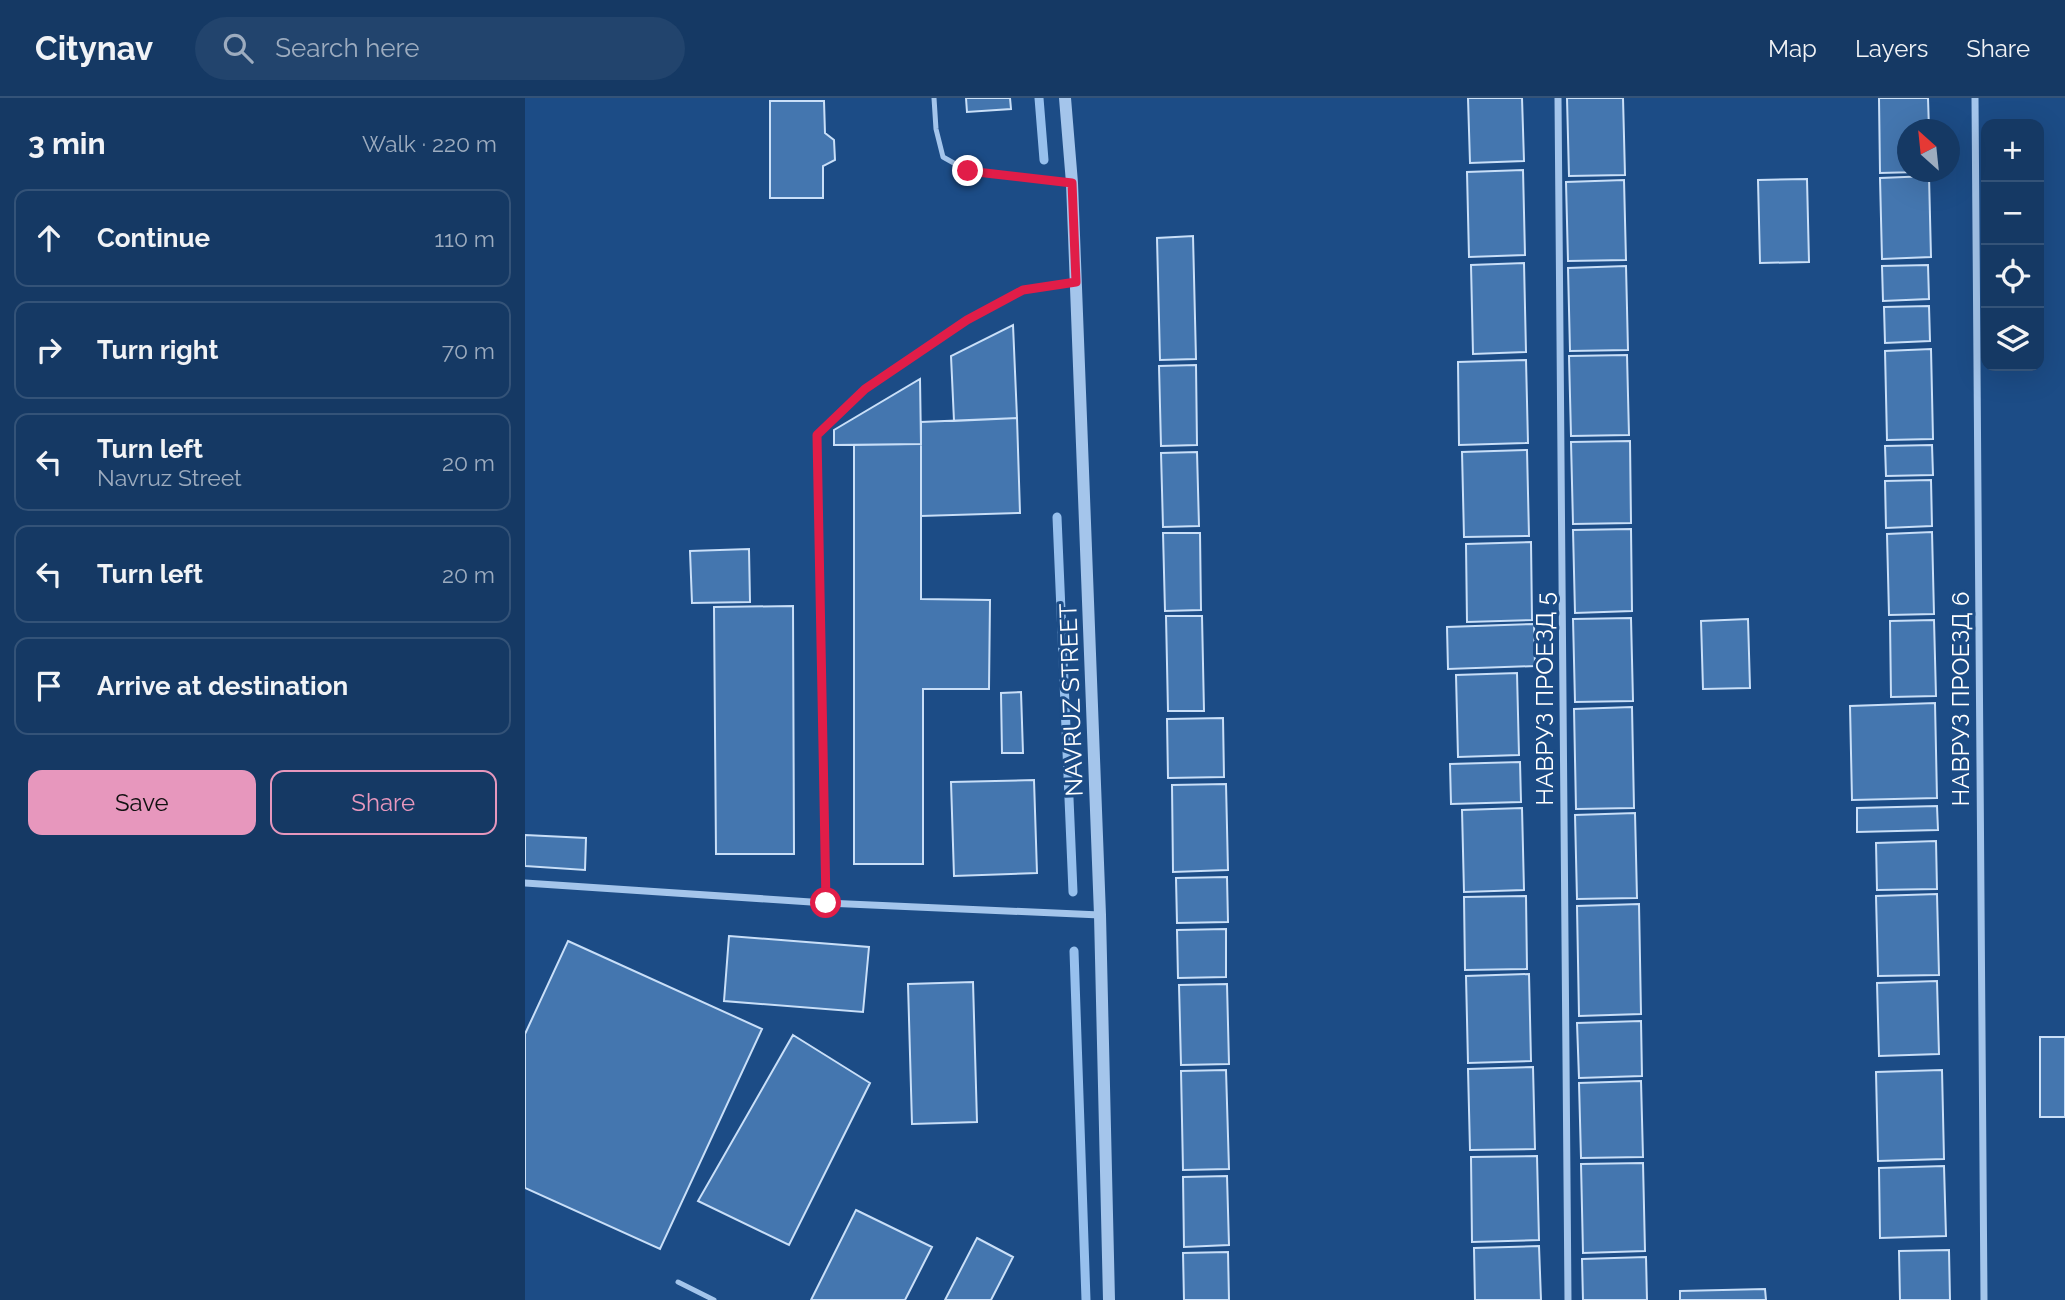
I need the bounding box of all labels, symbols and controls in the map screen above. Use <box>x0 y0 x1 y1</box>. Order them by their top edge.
search box <box>195 17 685 80</box>
text: Citynav <box>35 29 153 68</box>
icon: search <box>219 29 257 67</box>
text: Search here <box>275 33 420 63</box>
text: Map <box>1768 34 1817 63</box>
text: Layers <box>1855 34 1928 63</box>
text: Share <box>1966 34 2030 63</box>
north arrow <box>1897 119 1960 182</box>
map controls <box>1981 119 2044 371</box>
button: + <box>1981 119 2044 182</box>
text: 3 min <box>28 126 106 161</box>
text: Walk · 220 m <box>362 130 497 157</box>
route end <box>952 155 983 186</box>
button: − <box>1981 182 2044 245</box>
icon: ahead <box>30 219 68 257</box>
text: Continue <box>97 223 210 253</box>
text: 110 m <box>434 225 495 252</box>
button: locate <box>1981 245 2044 308</box>
button: layers <box>1981 308 2044 371</box>
icon: right <box>30 331 68 369</box>
text: Turn right <box>97 335 218 365</box>
text: 70 m <box>442 337 495 364</box>
text: Turn left <box>97 434 203 464</box>
icon: left <box>30 443 68 481</box>
text: 20 m <box>442 449 495 476</box>
text: Navruz Street <box>97 464 242 491</box>
icon: left <box>30 555 68 593</box>
text: Turn left <box>97 559 203 589</box>
text: 20 m <box>442 561 495 588</box>
street label: НАВРУЗ ПРОЕЗД 5 <box>1530 592 1559 806</box>
street label: НАВРУЗ ПРОЕЗД 6 <box>1946 592 1975 806</box>
street label: NAVRUZ STREET <box>1053 603 1089 797</box>
icon: arrive <box>30 667 68 705</box>
text: Arrive at destination <box>97 671 348 701</box>
button: Save <box>28 770 256 835</box>
button: Share <box>270 770 497 835</box>
route start <box>810 887 841 918</box>

